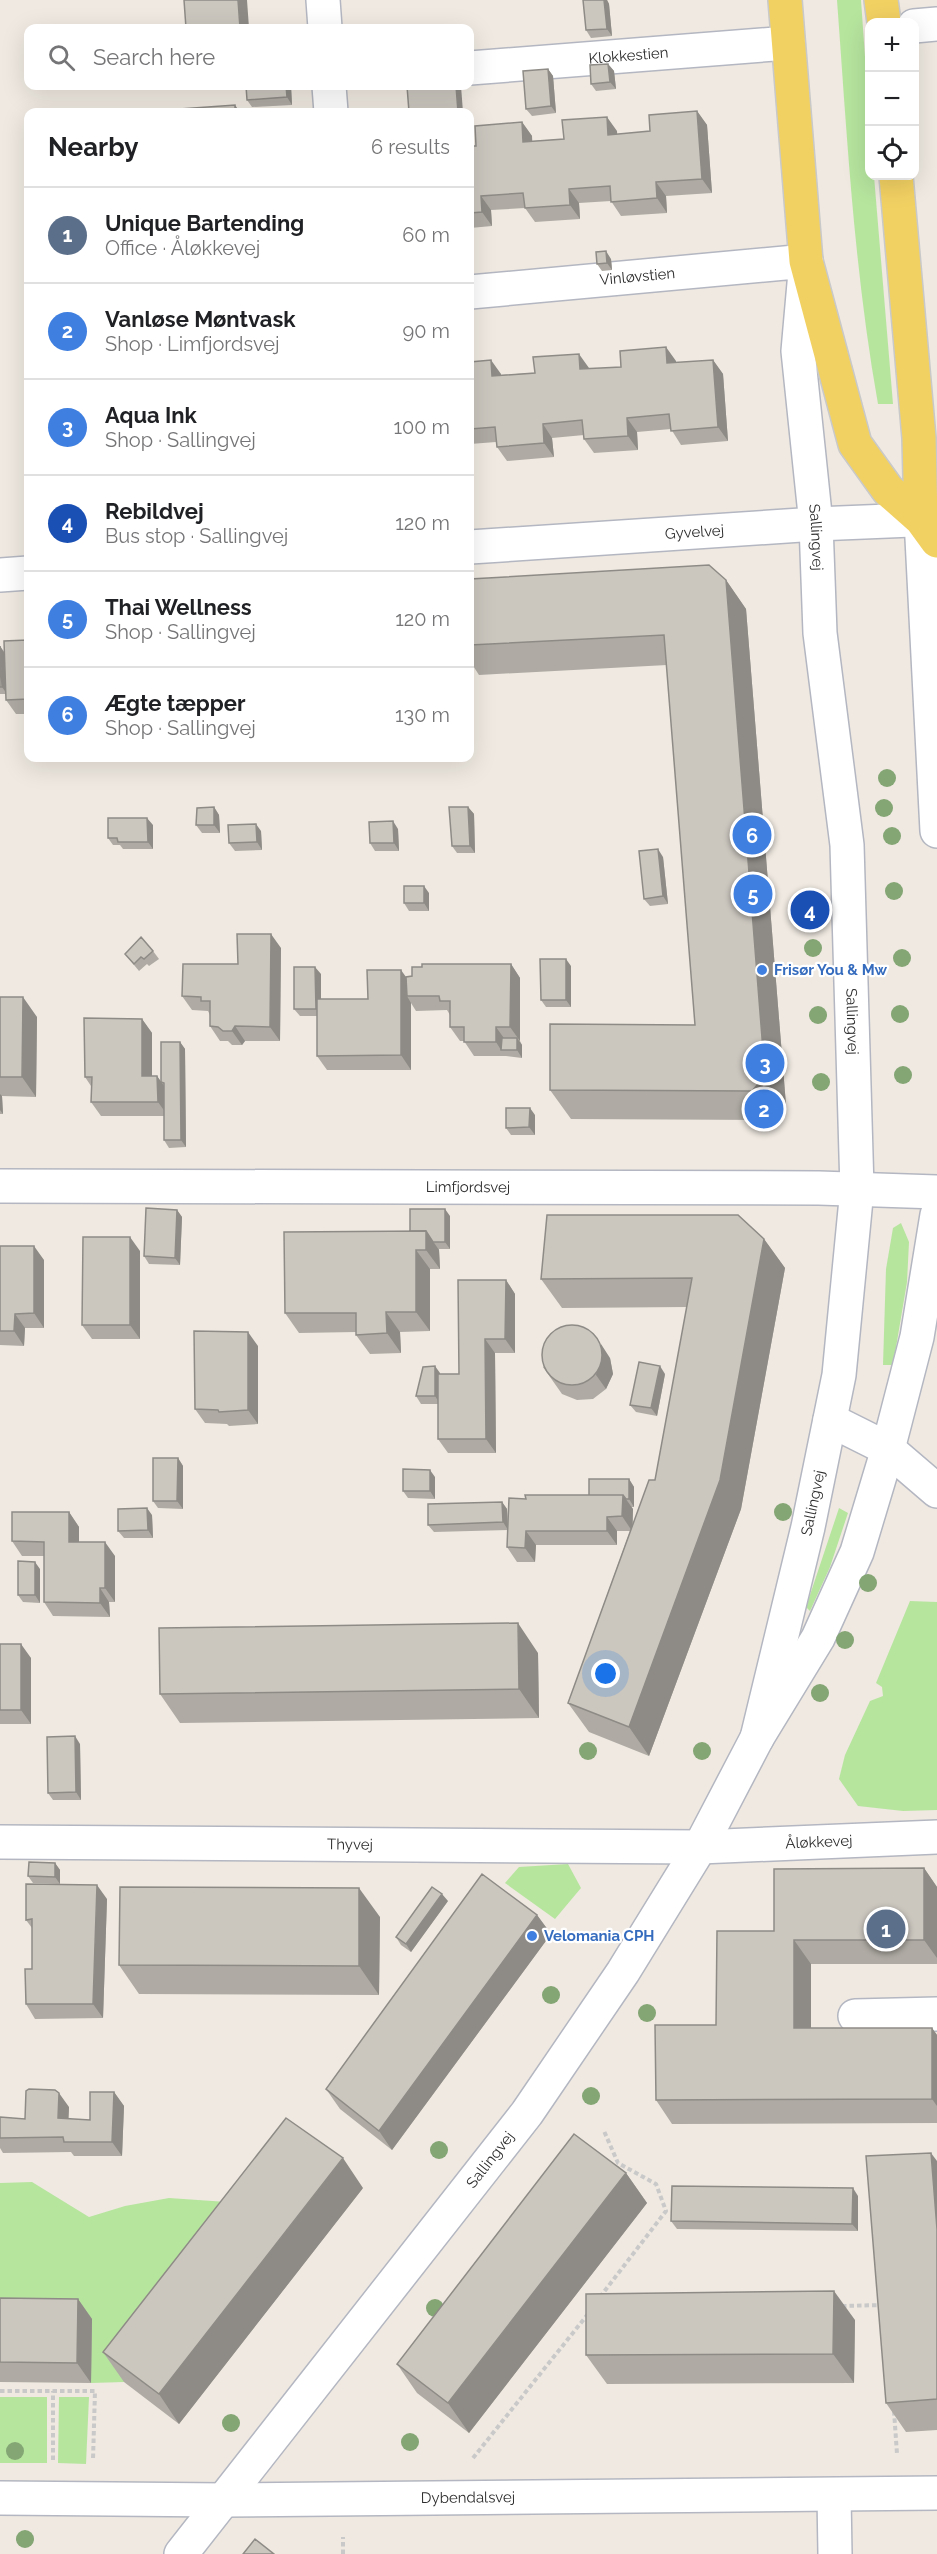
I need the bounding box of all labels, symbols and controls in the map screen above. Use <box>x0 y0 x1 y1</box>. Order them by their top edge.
map controls <box>865 18 919 180</box>
button: + <box>865 18 919 72</box>
search box <box>24 24 474 90</box>
icon: search <box>45 41 78 74</box>
street label: Klokkestien <box>588 43 669 68</box>
text: Search here <box>93 44 215 70</box>
button: − <box>865 72 919 126</box>
button: locate <box>865 126 919 180</box>
text: Nearby <box>48 132 138 162</box>
text: 6 results <box>371 135 450 159</box>
text: Unique Bartending <box>105 210 304 236</box>
text: 1 <box>63 223 72 247</box>
text: 60 m <box>402 223 450 247</box>
text: Office · Åløkkevej <box>105 236 260 260</box>
street label: Vinløvstien <box>599 264 676 289</box>
text: Vanløse Møntvask <box>105 306 296 332</box>
text: 2 <box>62 319 73 343</box>
text: 90 m <box>403 319 450 343</box>
text: Shop · Limfjordsvej <box>105 332 280 356</box>
text: Aqua Ink <box>105 402 197 428</box>
text: 3 <box>62 415 73 439</box>
text: 100 m <box>393 415 450 439</box>
text: Shop · Sallingvej <box>105 428 256 452</box>
text: Rebildvej <box>105 498 204 524</box>
street label: Sallingvej <box>805 503 827 571</box>
text: 4 <box>62 511 73 535</box>
text: 120 m <box>395 511 450 535</box>
street label: Gyvelvej <box>664 521 725 543</box>
text: Bus stop · Sallingvej <box>105 524 288 548</box>
text: Thai Wellness <box>105 594 252 620</box>
text: 5 <box>62 607 73 631</box>
text: 120 m <box>395 607 450 631</box>
text: Shop · Sallingvej <box>105 620 256 644</box>
text: Ægte tæpper <box>105 690 245 716</box>
text: 6 <box>61 703 74 727</box>
text: 130 m <box>395 703 450 727</box>
text: Shop · Sallingvej <box>105 716 256 740</box>
pin: 6 <box>732 812 771 858</box>
pin: 5 <box>734 872 772 916</box>
pin: 4 <box>790 888 830 932</box>
place label: Frisør You & Mw <box>774 961 888 979</box>
marker: Frisør You & Mw <box>755 963 769 977</box>
street label: Sallingvej <box>842 988 862 1055</box>
pin: 3 <box>746 1040 784 1086</box>
pin: 2 <box>744 1086 783 1132</box>
street label: Limfjordsvej <box>426 1178 510 1196</box>
street label: Sallingvej <box>797 1469 829 1537</box>
your location <box>591 1659 620 1688</box>
street label: Åløkkevej <box>785 1832 853 1852</box>
street label: Thyvej <box>327 1835 373 1854</box>
pin: 1 <box>866 1906 906 1952</box>
place label: Velomania CPH <box>544 1927 654 1945</box>
marker: Velomania CPH <box>525 1929 539 1943</box>
street label: Sallingvej <box>463 2128 518 2192</box>
street label: Dybendalsvej <box>421 2488 515 2507</box>

